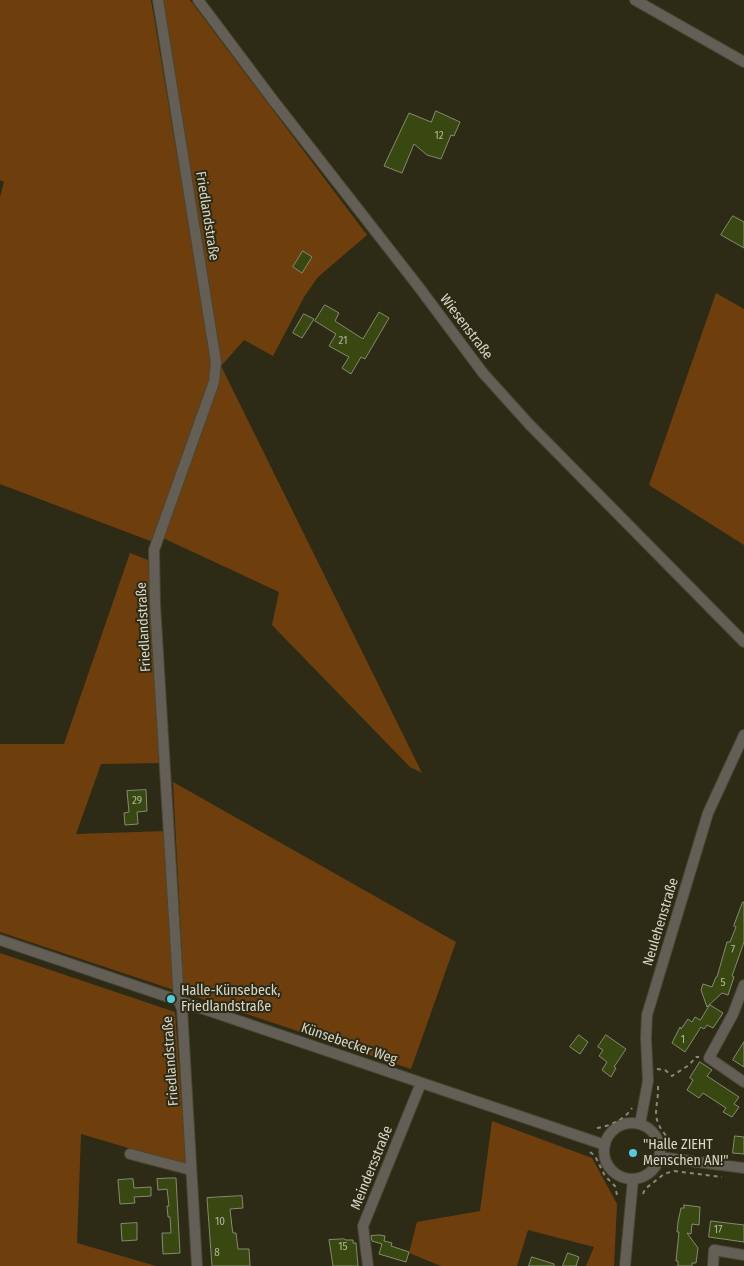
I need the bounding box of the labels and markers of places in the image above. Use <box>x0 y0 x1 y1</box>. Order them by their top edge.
place label: Halle-Künsebeck, Friedlandstraße <box>181 983 280 1016</box>
marker: Halle-Künsebeck, Friedlandstraße <box>165 993 177 1005</box>
place label: "Halle ZIEHT Menschen AN!" <box>643 1137 729 1170</box>
marker: "Halle ZIEHT Menschen AN!" <box>627 1147 639 1159</box>

